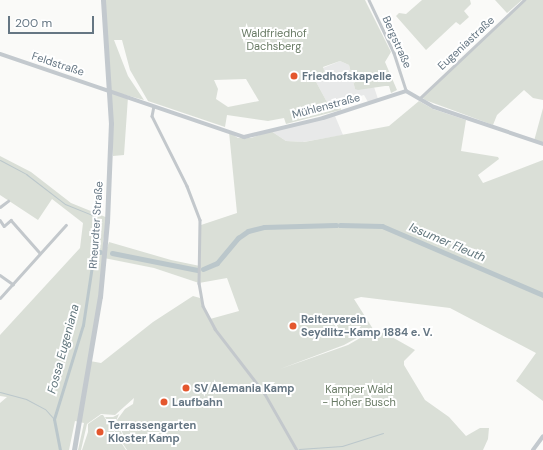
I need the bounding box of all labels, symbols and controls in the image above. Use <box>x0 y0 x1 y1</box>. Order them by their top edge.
scale bar <box>10 8 96 34</box>
street label: Eugeniastraße <box>435 13 497 73</box>
street label: Bergstraße <box>380 14 414 70</box>
text: 200 m <box>15 15 52 31</box>
park label: Waldfriedhof Dachsberg <box>241 27 307 53</box>
street label: Feldstraße <box>30 49 86 79</box>
place label: Friedhofskapelle <box>302 69 392 83</box>
marker: Friedhofskapelle <box>289 71 299 81</box>
street label: Mühlenstraße <box>291 91 361 121</box>
street label: Rheurdter Straße <box>86 181 106 269</box>
water label: Issumer Fleuth <box>407 220 487 266</box>
water label: Fossa Eugeniana <box>45 303 83 395</box>
place label: Reiterverein Seydlitz-Kamp 1884 e. V. <box>301 313 432 339</box>
marker: Reiterverein Seydlitz-Kamp 1884 e. V. <box>288 321 298 331</box>
place label: SV Alemania Kamp <box>194 381 295 395</box>
marker: SV Alemania Kamp <box>181 383 191 393</box>
park label: Kamper Wald - Hoher Busch <box>322 383 396 409</box>
place label: Laufbahn <box>172 395 223 409</box>
marker: Laufbahn <box>159 397 169 407</box>
place label: Terrassengarten Kloster Kamp <box>108 419 196 445</box>
marker: Terrassengarten Kloster Kamp <box>95 427 105 437</box>

